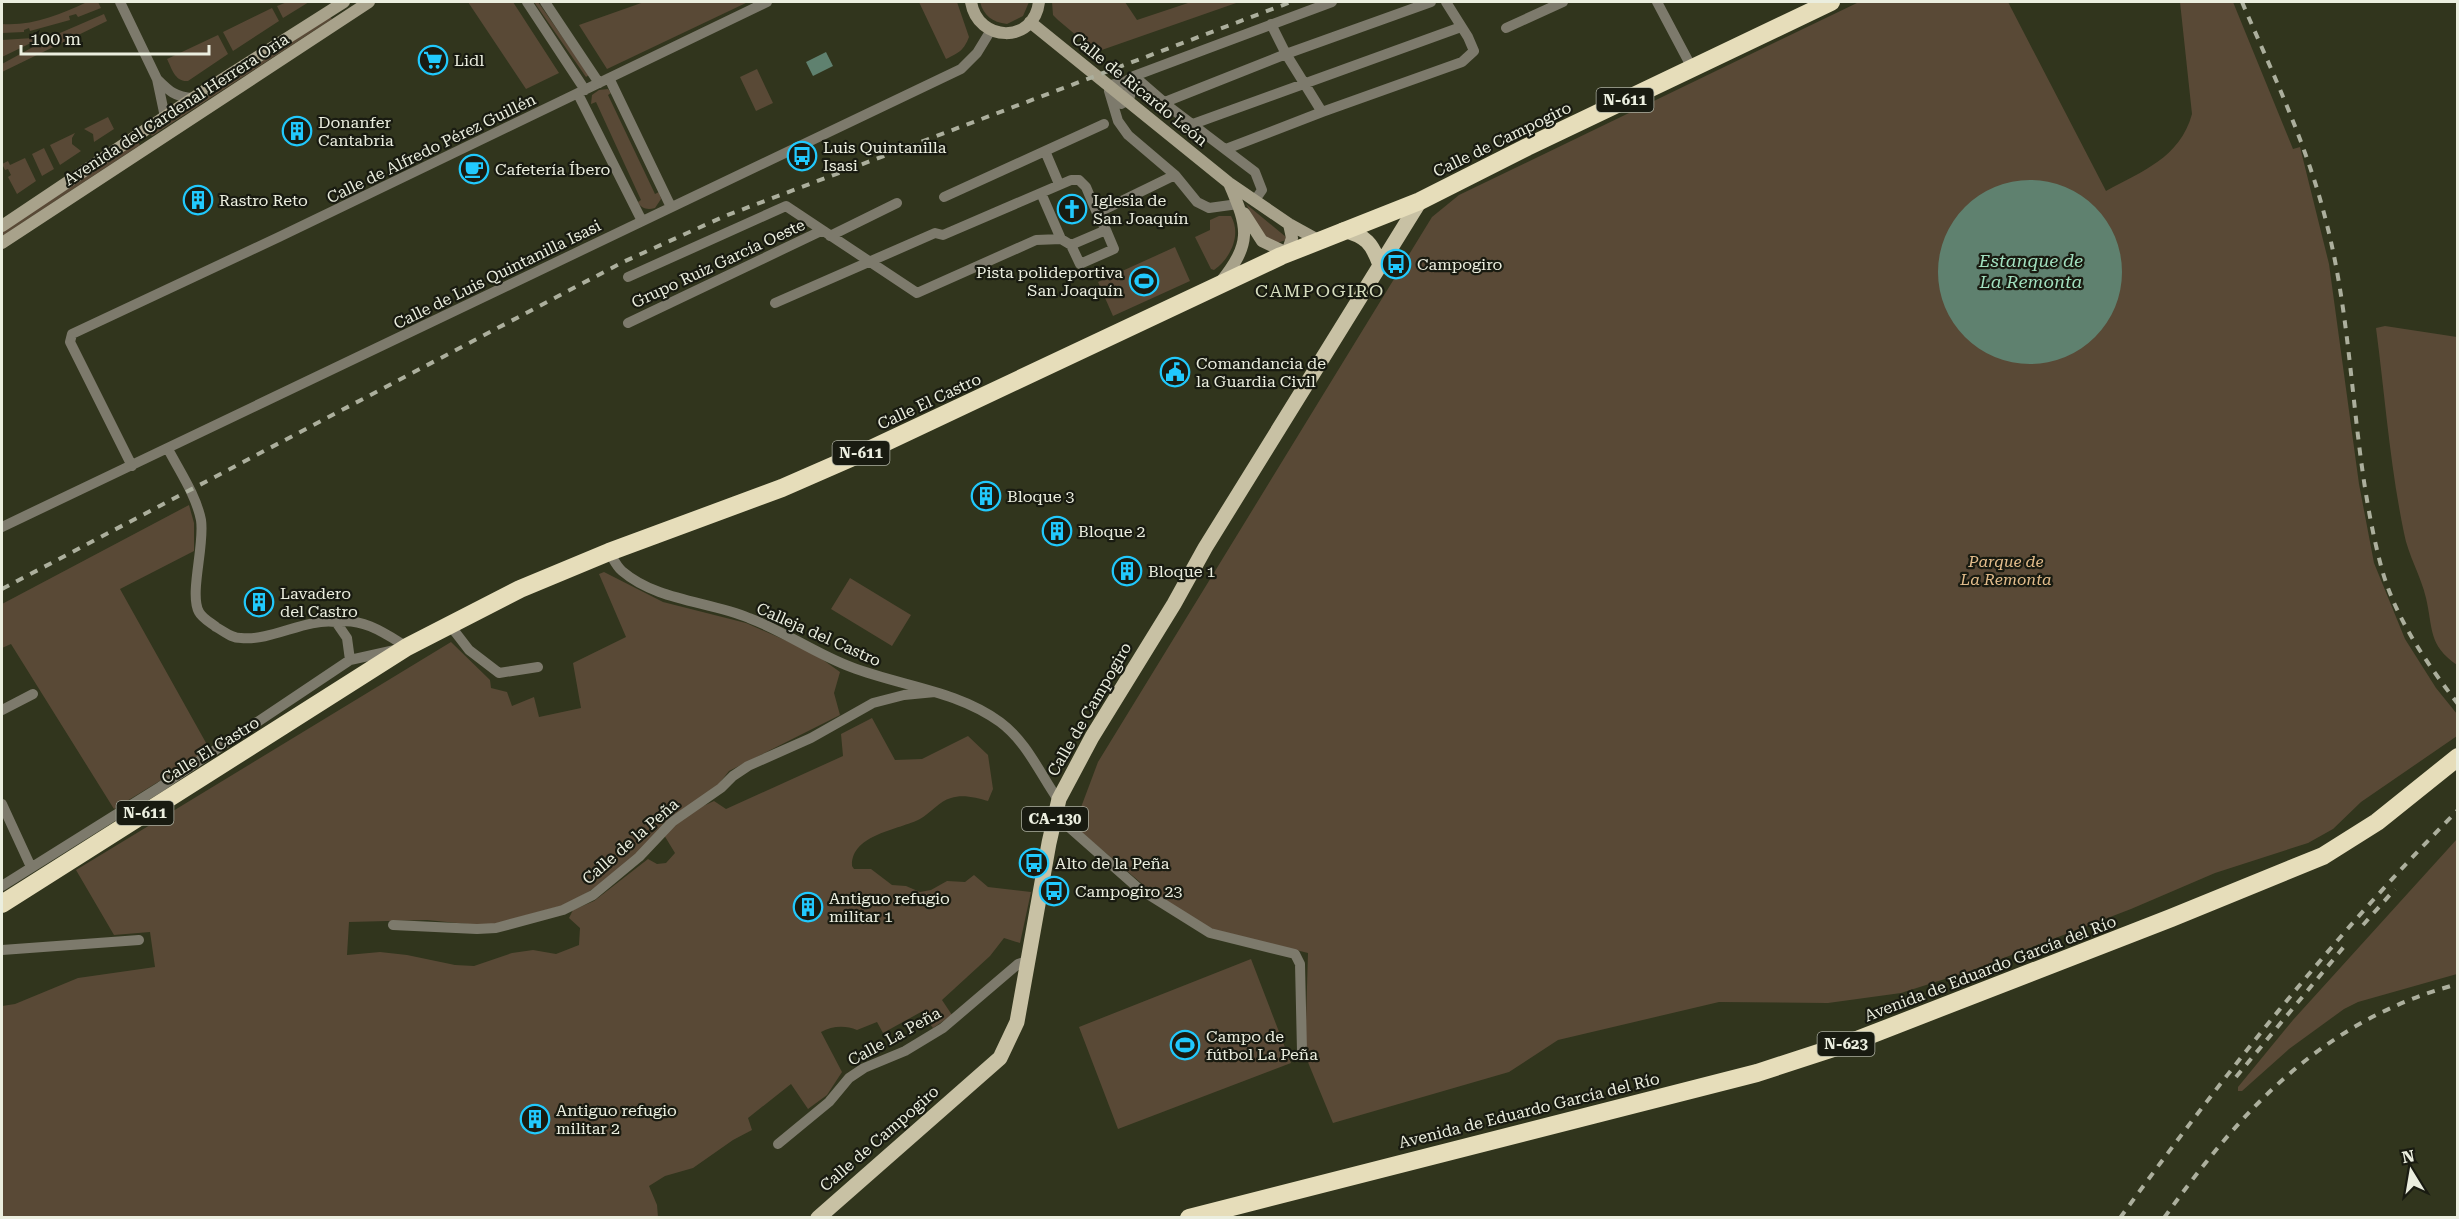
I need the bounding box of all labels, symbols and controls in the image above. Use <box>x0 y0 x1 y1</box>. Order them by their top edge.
scale bar <box>21 18 208 56</box>
text: 100 m <box>30 28 81 49</box>
street label: Avenida del Cardenal Herrera Oria <box>60 29 293 189</box>
street label: Calle de Ricardo León <box>1068 29 1211 150</box>
supermarket icon: Lidl <box>417 44 449 76</box>
place label: Lidl <box>454 51 484 70</box>
road number: N-611 <box>1596 88 1654 112</box>
street label: Calle de Alfredo Pérez Guillén <box>324 89 539 207</box>
street label: Calle de Campogiro <box>1430 98 1575 181</box>
place label: Donanfer Cantabria <box>318 113 394 150</box>
building icon: Donanfer Cantabria <box>281 115 313 147</box>
place label: Luis Quintanilla Isasi <box>823 138 947 175</box>
bus stop icon: Luis Quintanilla Isasi <box>786 140 818 172</box>
cafe icon: Cafetería Íbero <box>458 153 490 185</box>
place label: Cafetería Íbero <box>495 160 611 179</box>
building icon: Rastro Reto <box>182 184 214 216</box>
place label: Rastro Reto <box>219 191 308 210</box>
place label: Iglesia de San Joaquín <box>1093 191 1189 228</box>
church icon: Iglesia de San Joaquín <box>1056 193 1088 225</box>
street label: Grupo Ruiz García Oeste <box>628 215 808 312</box>
street label: Calle de Luis Quintanilla Isasi <box>390 216 604 333</box>
bus stop icon: Campogiro <box>1380 248 1412 280</box>
water label: Estanque de La Remonta <box>1978 250 2083 292</box>
place label: Campogiro <box>1417 255 1503 274</box>
place label: Pista polideportiva San Joaquín <box>976 263 1123 300</box>
sports icon: Pista polideportiva San Joaquín <box>1128 265 1160 297</box>
district label: CAMPOGIRO <box>1255 280 1385 301</box>
place label: Comandancia de la Guardia Civil <box>1196 354 1326 391</box>
public building icon: Comandancia de la Guardia Civil <box>1159 356 1191 388</box>
street label: Calle El Castro <box>874 369 984 434</box>
road number: N-611 <box>832 441 890 465</box>
building icon: Bloque 3 <box>970 480 1002 512</box>
place label: Bloque 3 <box>1007 487 1074 506</box>
building icon: Bloque 2 <box>1041 515 1073 547</box>
place label: Bloque 2 <box>1078 522 1145 541</box>
park label: Parque de La Remonta <box>1959 552 2052 589</box>
building icon: Bloque 1 <box>1111 555 1143 587</box>
place label: Bloque 1 <box>1148 562 1215 581</box>
place label: Lavadero del Castro <box>280 584 358 621</box>
building icon: Lavadero del Castro <box>243 586 275 618</box>
street label: Calleja del Castro <box>754 599 884 670</box>
street label: Calle de Campogiro <box>1043 639 1136 780</box>
street label: Calle El Castro <box>158 713 263 788</box>
street label: Calle de la Peña <box>578 794 683 888</box>
road number: N-611 <box>116 801 174 825</box>
road number: CA-130 <box>1022 807 1088 831</box>
bus stop icon: Alto de la Peña <box>1018 847 1050 879</box>
place label: Alto de la Peña <box>1055 854 1170 873</box>
bus stop icon: Campogiro 23 <box>1038 875 1070 907</box>
place label: Campogiro 23 <box>1075 882 1182 901</box>
place label: Antiguo refugio militar 1 <box>829 889 950 926</box>
building icon: Antiguo refugio militar 1 <box>792 891 824 923</box>
street label: Avenida de Eduardo García del Río <box>1862 911 2119 1025</box>
street label: Calle La Peña <box>844 1003 944 1070</box>
place label: Campo de fútbol La Peña <box>1206 1027 1318 1064</box>
sports icon: Campo de fútbol La Peña <box>1169 1029 1201 1061</box>
road number: N-623 <box>1818 1032 1874 1056</box>
street label: Avenida de Eduardo García del Río <box>1397 1069 1662 1152</box>
street label: Calle de Campogiro <box>816 1081 943 1195</box>
place label: Antiguo refugio militar 2 <box>556 1101 677 1138</box>
building icon: Antiguo refugio militar 2 <box>519 1103 551 1135</box>
north arrow <box>2381 1141 2441 1201</box>
text: N <box>2400 1146 2416 1167</box>

